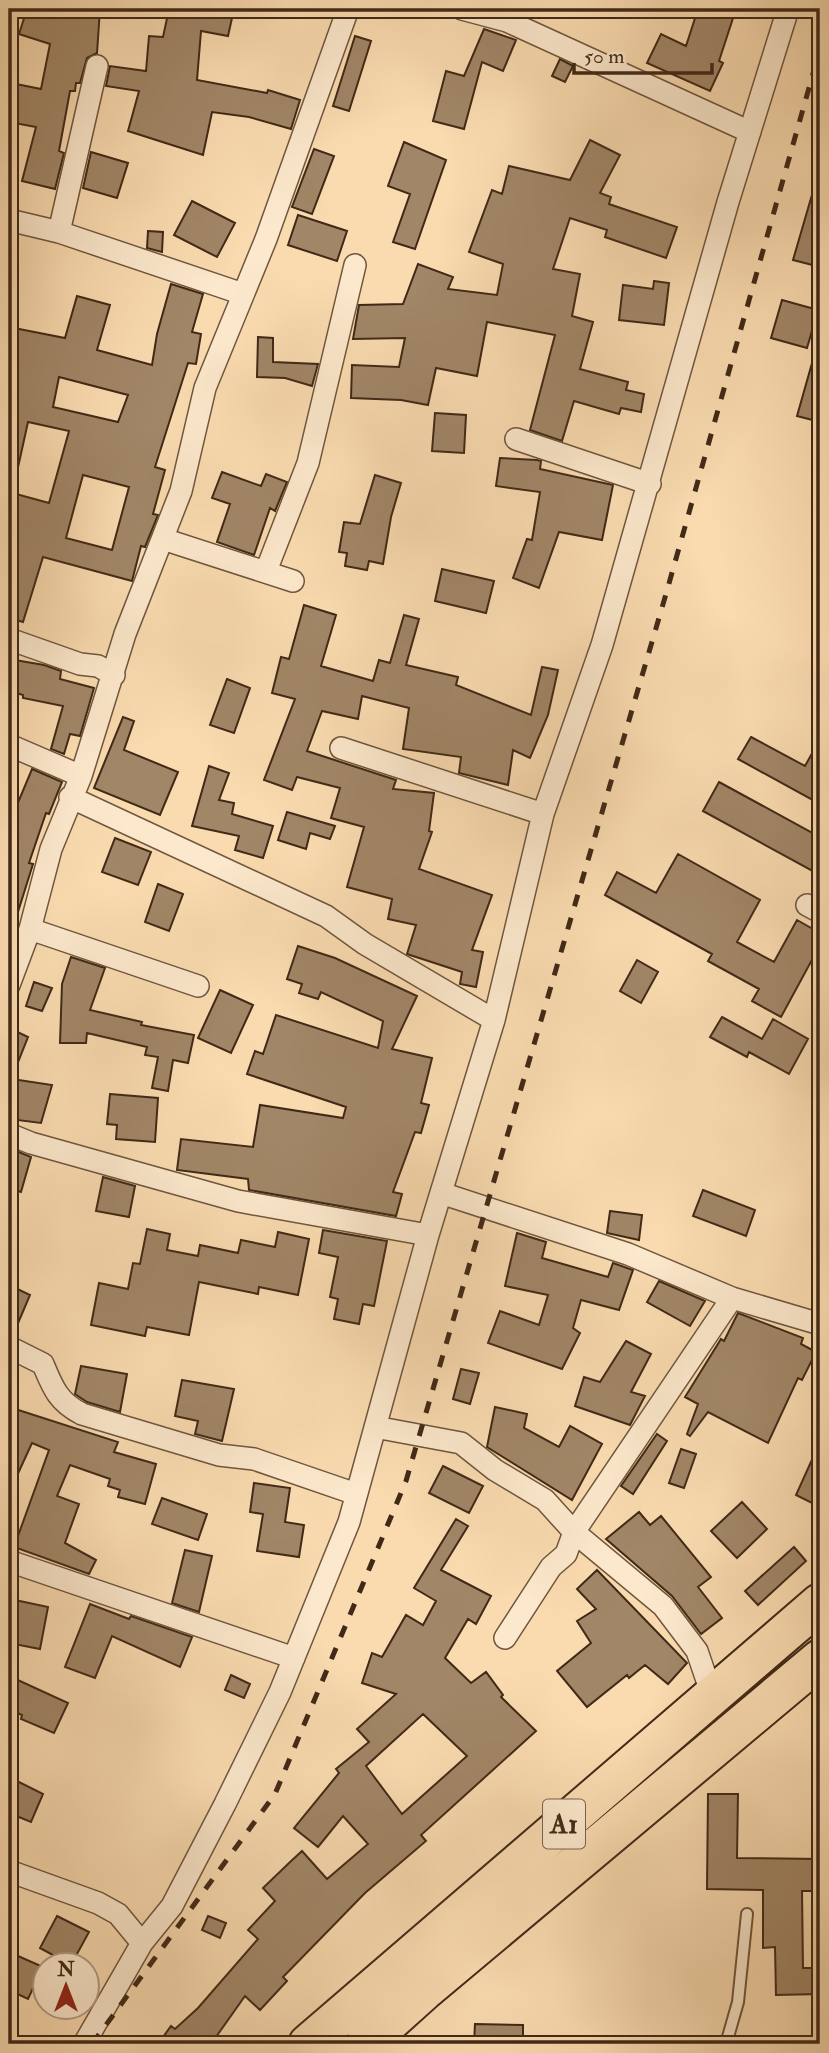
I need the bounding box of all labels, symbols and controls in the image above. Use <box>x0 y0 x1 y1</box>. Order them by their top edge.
scale bar <box>574 32 712 76</box>
text: 50 m <box>584 43 625 70</box>
road number: A1 <box>543 1800 585 1848</box>
north arrow <box>32 1952 102 2022</box>
text: N <box>56 1958 75 1982</box>

